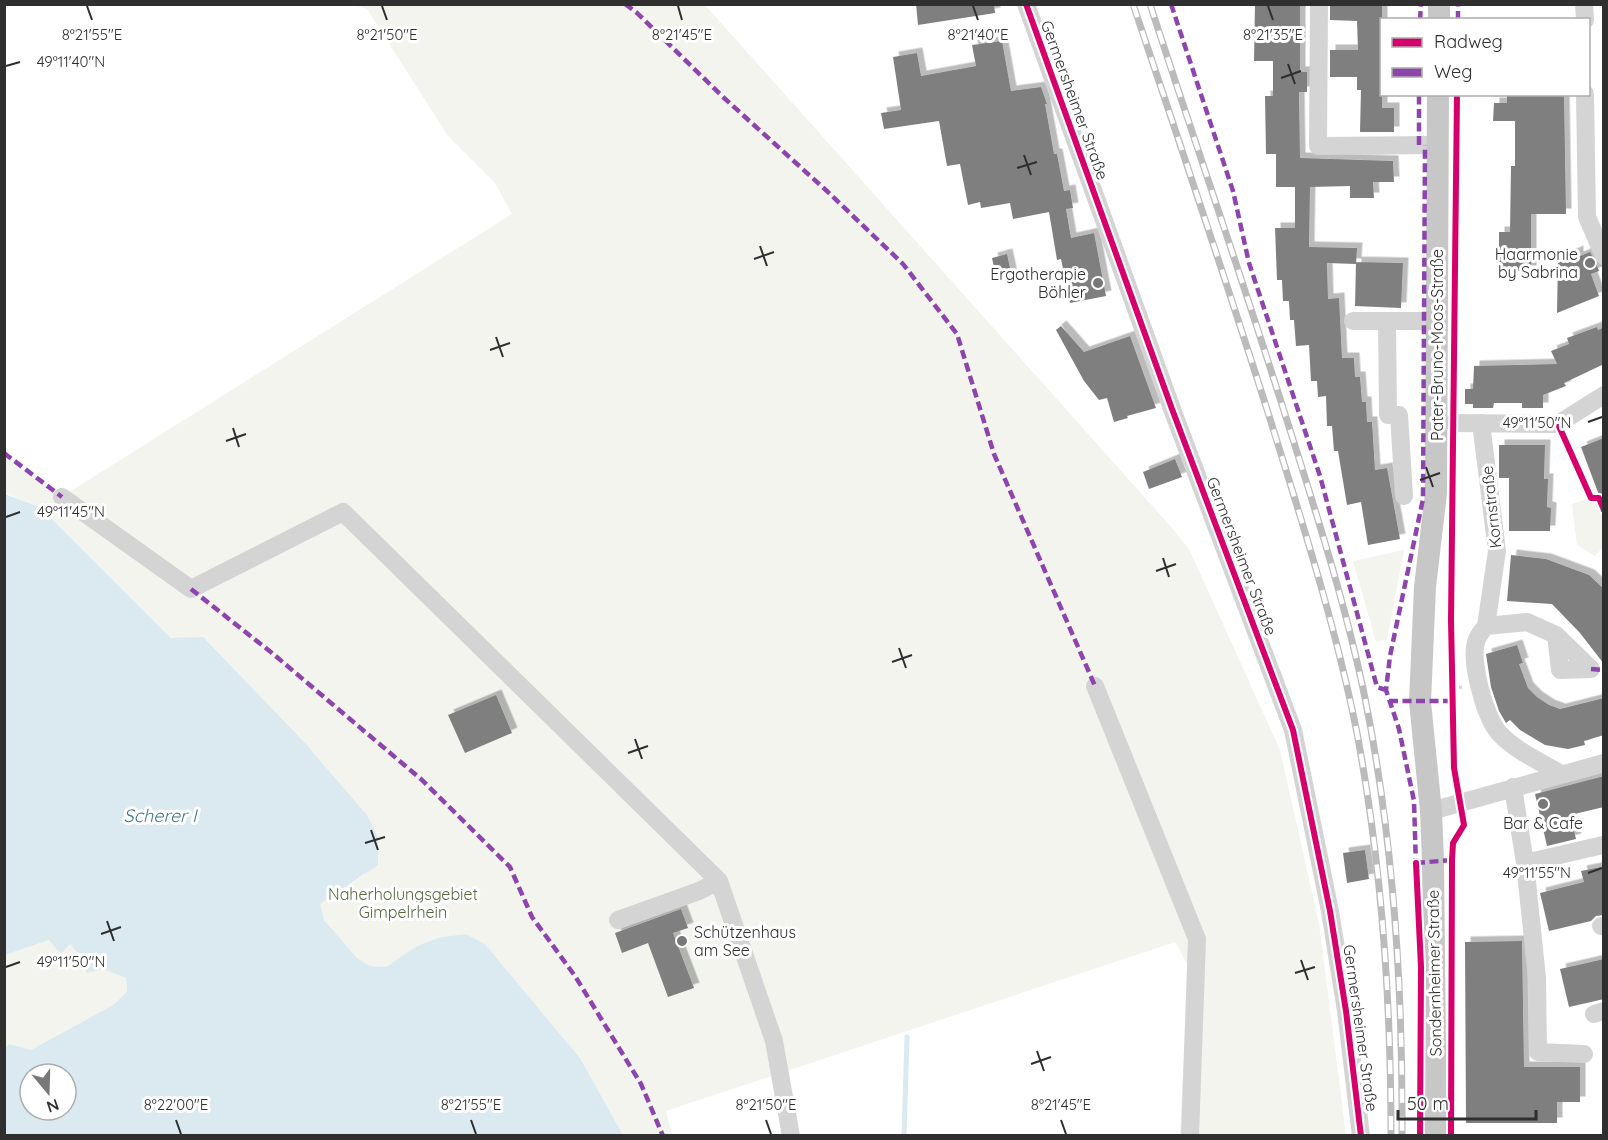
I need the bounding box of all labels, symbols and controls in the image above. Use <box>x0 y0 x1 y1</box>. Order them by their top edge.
street label: Germersheimer Straße <box>1037 18 1113 182</box>
legend <box>1380 18 1590 96</box>
text: 8°21'55"E <box>62 25 122 44</box>
text: 8°21'50"E <box>356 25 418 44</box>
text: 8°21'45"E <box>652 25 712 44</box>
text: 8°21'40"E <box>948 25 1008 44</box>
text: 8°21'35"E <box>1243 25 1303 44</box>
text: Radweg <box>1434 30 1503 53</box>
text: 49°11'40"N <box>37 52 105 71</box>
text: Weg <box>1434 60 1472 83</box>
place label: Haarmonie by Sabrina <box>1495 244 1578 282</box>
street label: Pater-Bruno-Moos-Straße <box>1427 249 1447 441</box>
marker: Haarmonie by Sabrina <box>1583 256 1597 270</box>
place label: Ergotherapie Böhler <box>990 264 1086 302</box>
marker: Ergotherapie Böhler <box>1091 276 1105 290</box>
text: 49°11'50"N <box>1503 413 1571 432</box>
street label: Kornstraße <box>1477 465 1505 549</box>
street label: Germersheimer Straße <box>1203 474 1281 638</box>
text: 49°11'45"N <box>37 502 105 521</box>
marker: Bar & Cafe <box>1536 797 1550 811</box>
water label: Scherer I <box>124 804 198 827</box>
place label: Bar & Cafe <box>1503 813 1583 833</box>
text: 49°11'55"N <box>1503 863 1571 882</box>
park label: Naherholungsgebiet Gimpelrhein <box>328 884 478 922</box>
street label: Sondernheimer Straße <box>1423 890 1445 1056</box>
place label: Schützenhaus am See <box>694 922 796 960</box>
marker: Schützenhaus am See <box>675 934 689 948</box>
street label: Germersheimer Straße <box>1339 943 1383 1113</box>
text: 49°11'50"N <box>37 952 105 971</box>
north arrow <box>18 1062 78 1122</box>
scale bar <box>1398 1083 1536 1121</box>
text: 50 m <box>1407 1092 1449 1115</box>
text: N <box>44 1095 62 1118</box>
text: 8°22'00"E <box>144 1095 208 1114</box>
text: 8°21'55"E <box>441 1095 501 1114</box>
text: 8°21'50"E <box>735 1095 797 1114</box>
text: 8°21'45"E <box>1031 1095 1091 1114</box>

